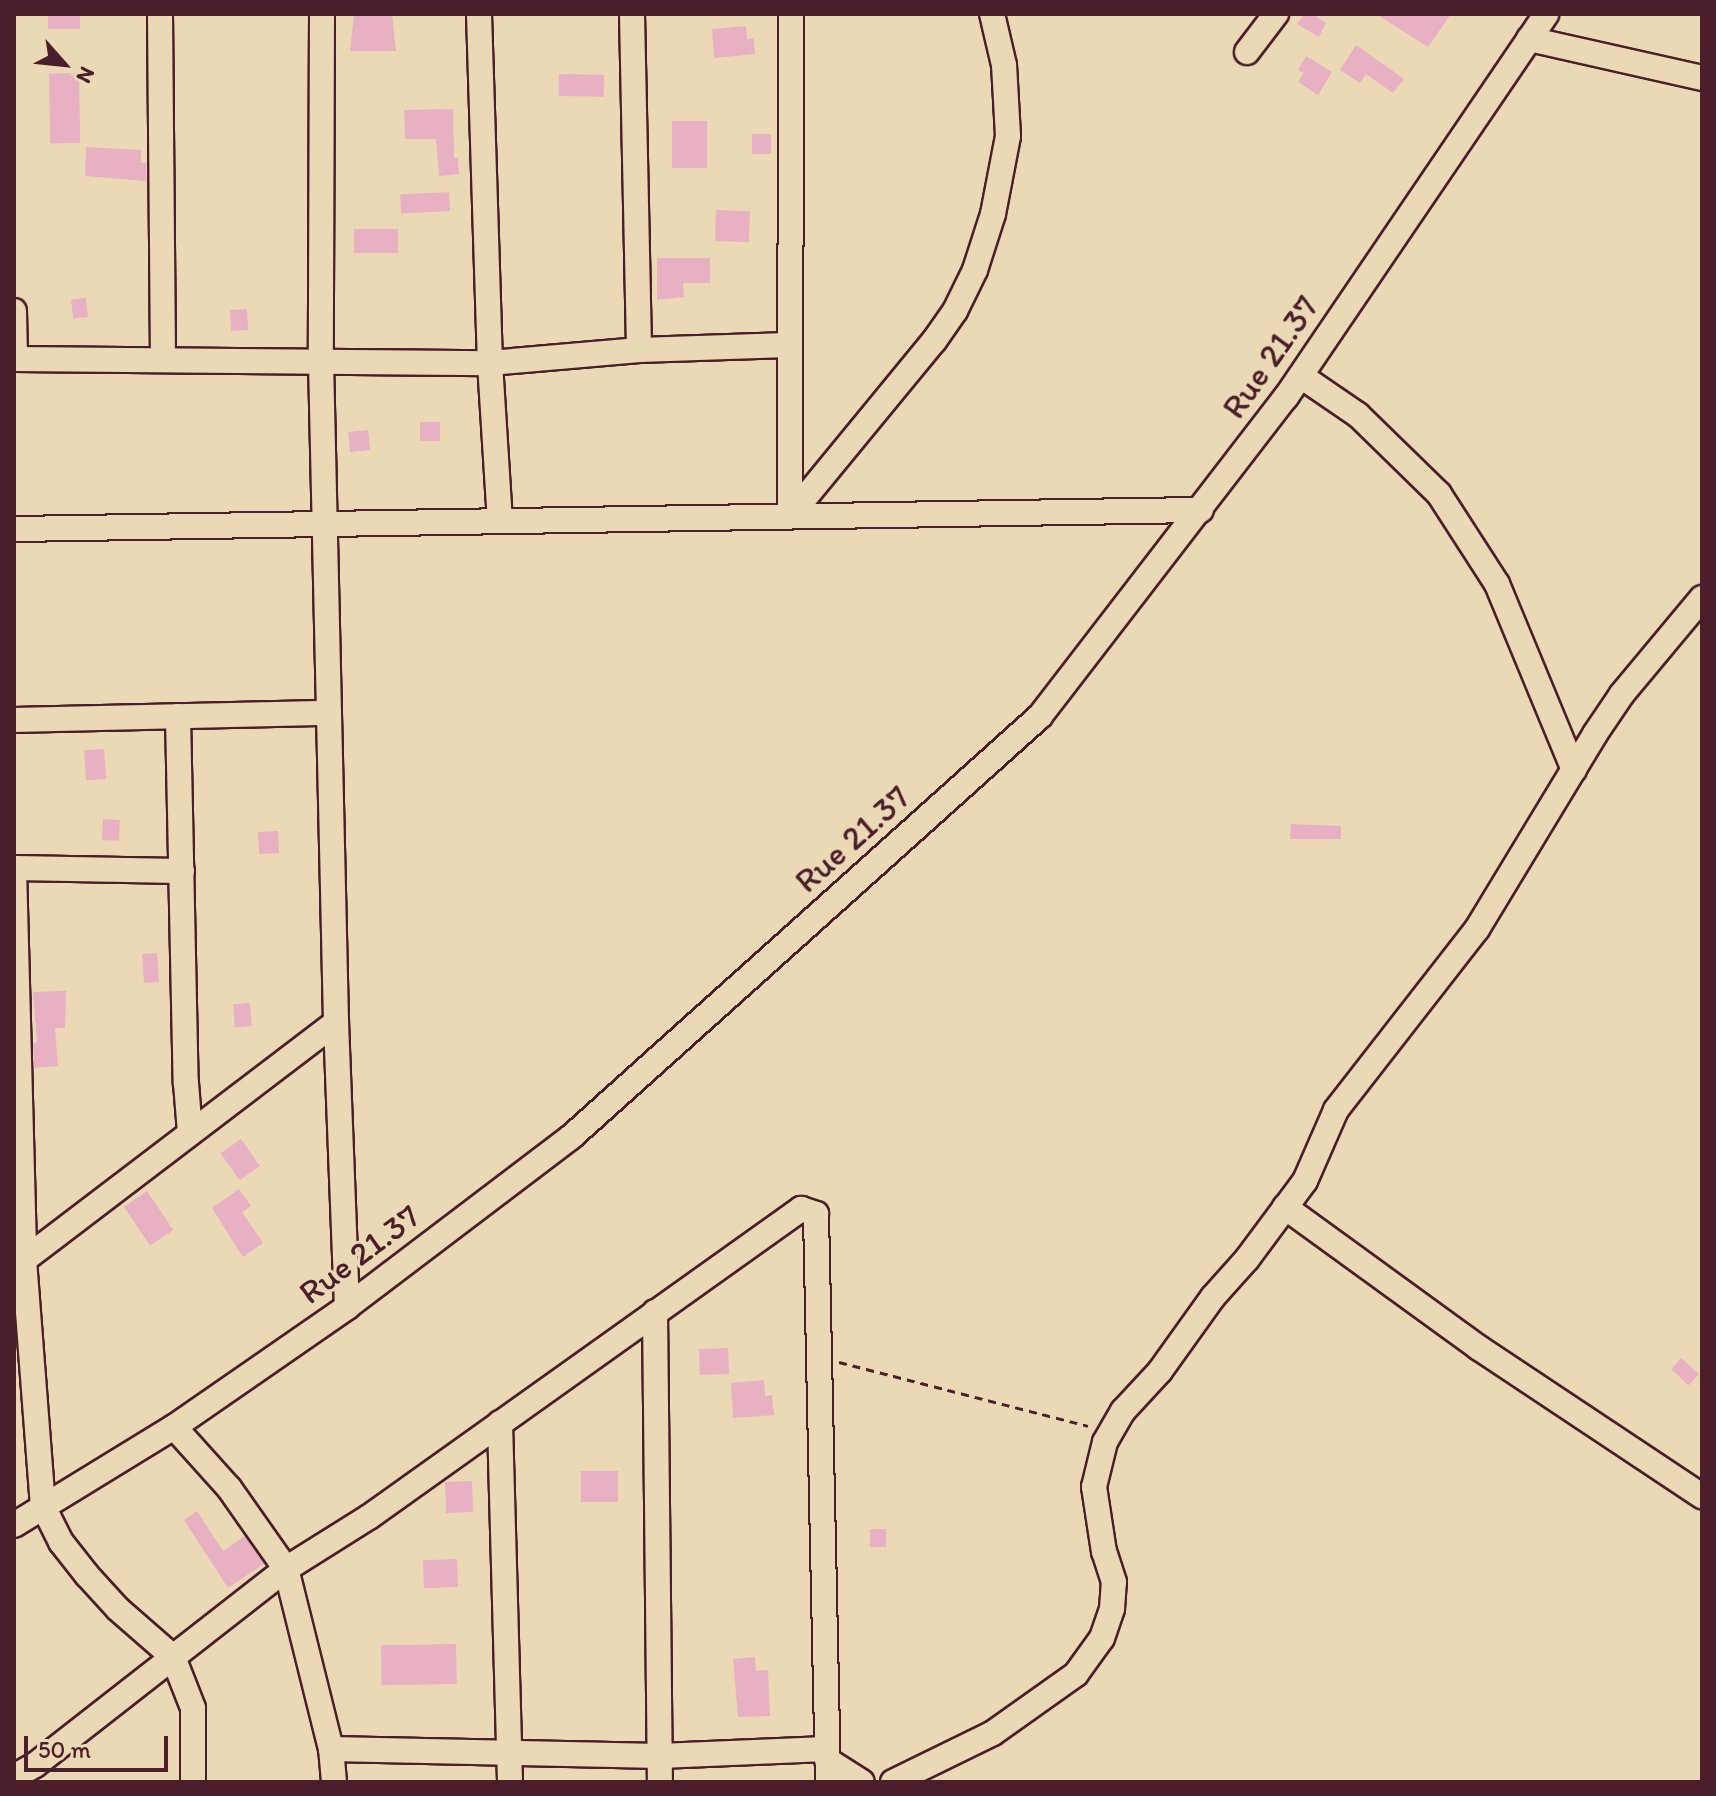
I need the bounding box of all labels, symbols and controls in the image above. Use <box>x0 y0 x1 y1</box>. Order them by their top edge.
north arrow <box>24 24 104 104</box>
text: N <box>70 62 101 88</box>
street label: Rue 21.37 <box>1213 288 1327 426</box>
street label: Rue 21.37 <box>786 777 918 901</box>
street label: Rue 21.37 <box>291 1195 427 1313</box>
scale bar <box>28 1720 172 1770</box>
text: 50 m <box>38 1735 91 1764</box>

